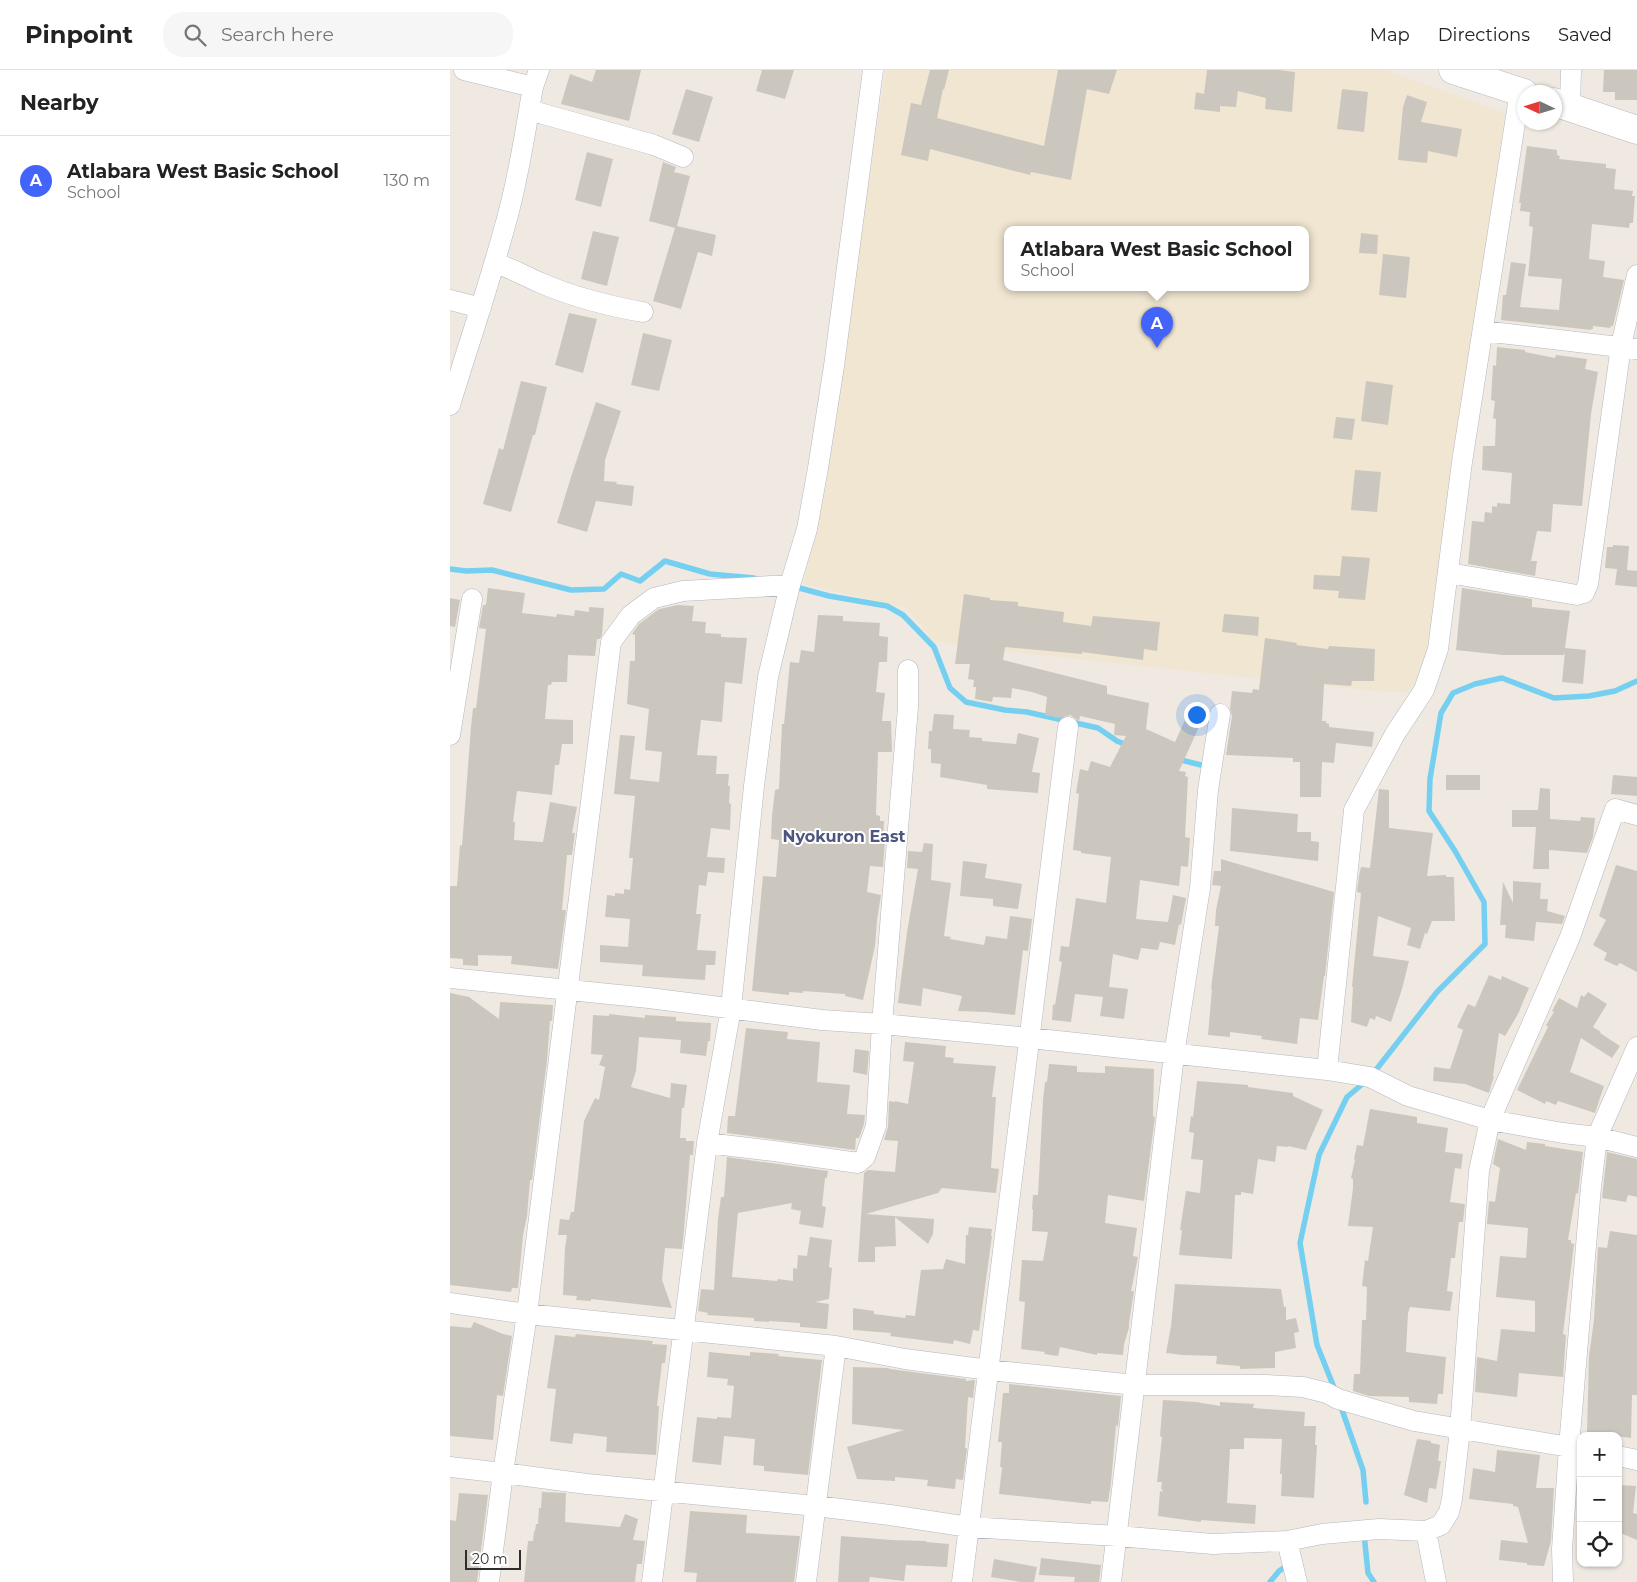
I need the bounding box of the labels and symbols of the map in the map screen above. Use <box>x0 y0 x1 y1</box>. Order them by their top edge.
north arrow <box>1517 85 1562 130</box>
pin: A <box>1141 307 1173 348</box>
your location <box>1184 702 1210 728</box>
district label: Nyokuron East <box>783 827 905 846</box>
scale bar <box>465 1547 521 1570</box>

